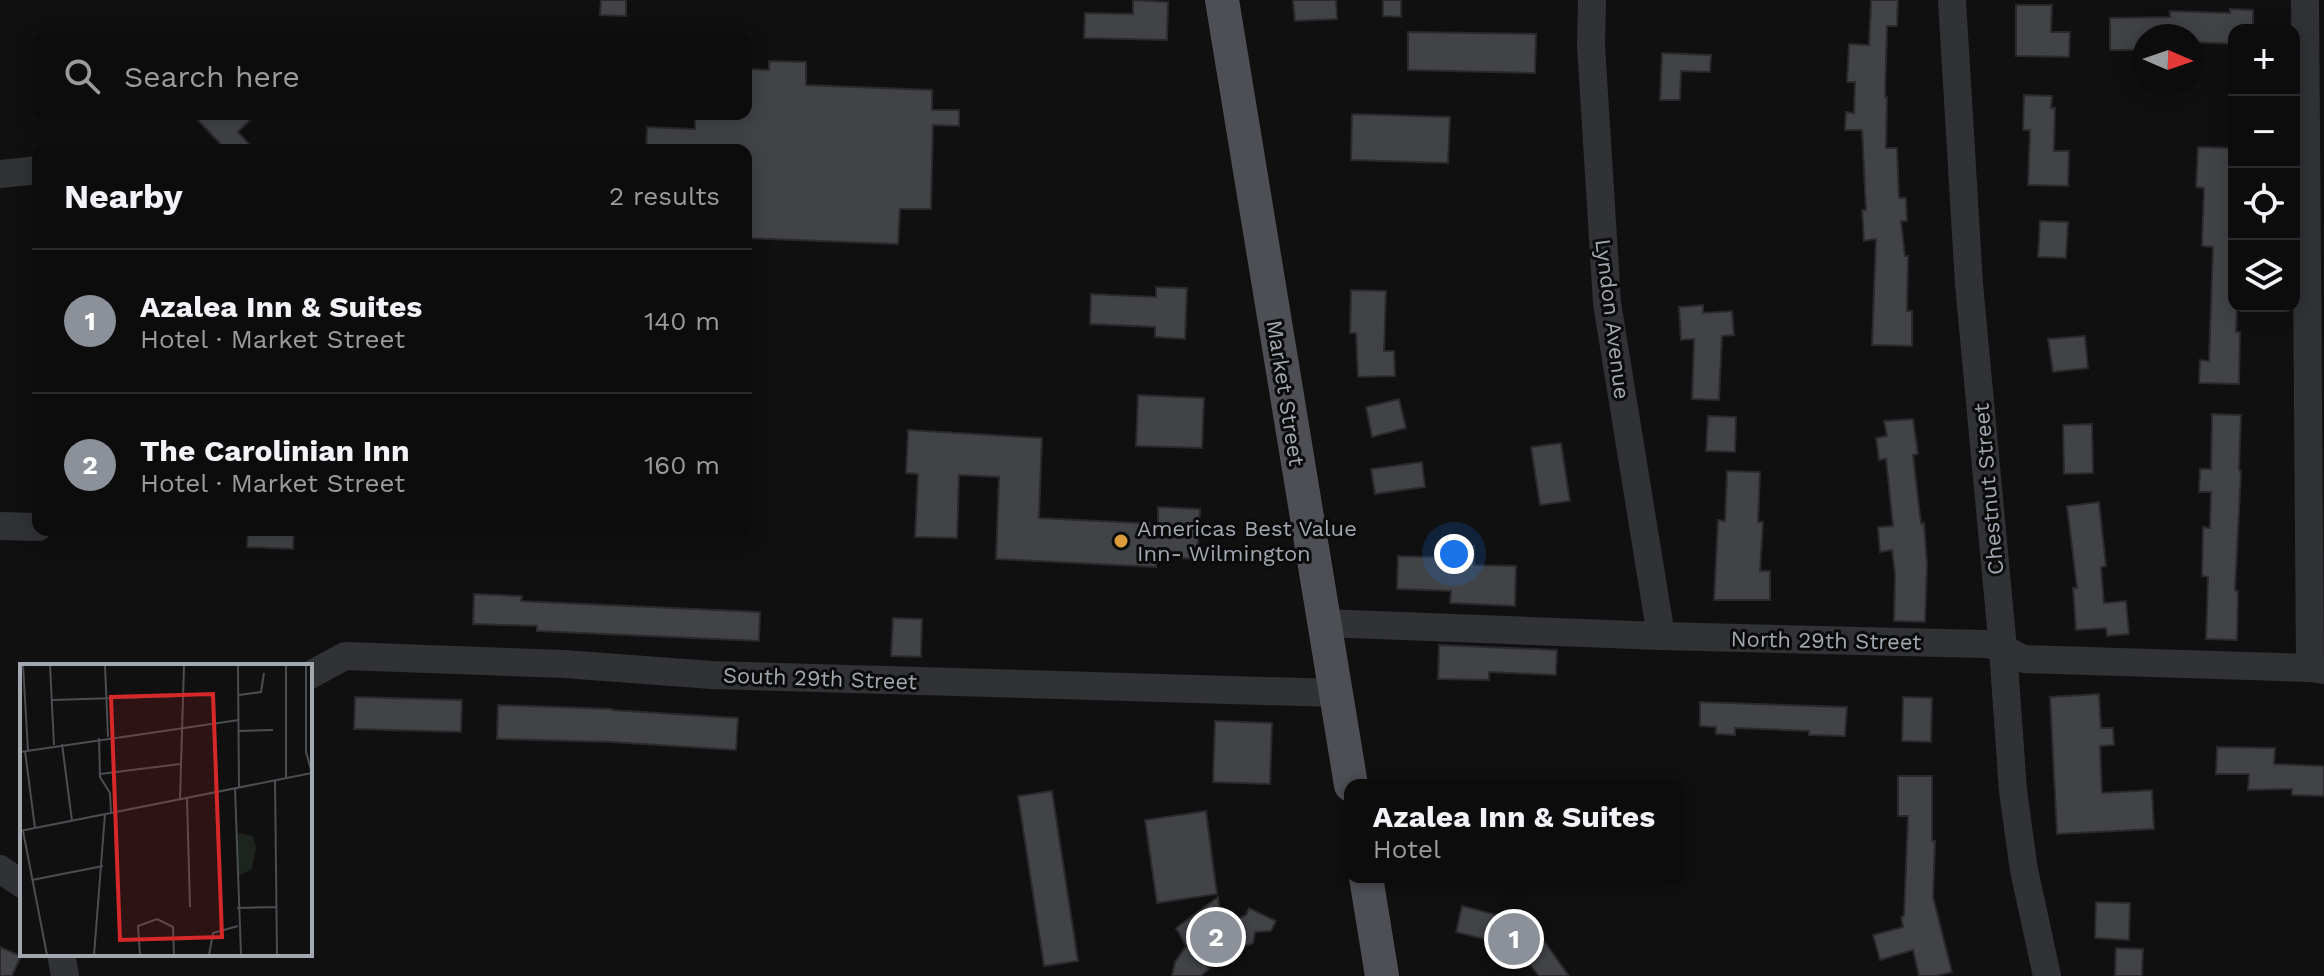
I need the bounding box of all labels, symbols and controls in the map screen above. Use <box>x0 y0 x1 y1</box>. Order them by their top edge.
north arrow <box>2132 24 2204 96</box>
map controls <box>2228 24 2300 312</box>
button: + <box>2228 24 2300 96</box>
search box <box>32 32 752 120</box>
icon: search <box>60 54 104 98</box>
text: Search here <box>124 59 300 94</box>
button: − <box>2228 96 2300 168</box>
button: locate <box>2228 168 2300 240</box>
text: Nearby <box>64 176 183 216</box>
text: 2 results <box>609 181 720 211</box>
street label: Lyndon Avenue <box>1590 238 1635 401</box>
button: layers <box>2228 240 2300 312</box>
text: Azalea Inn & Suites <box>140 289 422 324</box>
text: 1 <box>84 306 96 336</box>
text: 140 m <box>644 306 720 336</box>
street label: Market Street <box>1262 318 1309 468</box>
text: Hotel · Market Street <box>140 324 405 354</box>
street label: Chestnut Street <box>1969 402 2008 576</box>
text: The Carolinian Inn <box>140 433 409 468</box>
text: 2 <box>82 450 98 480</box>
text: 160 m <box>644 450 720 480</box>
text: Hotel · Market Street <box>140 468 405 498</box>
place label: Americas Best Value Inn- Wilmington <box>1137 516 1357 566</box>
marker: Americas Best Value Inn- Wilmington <box>1112 532 1130 550</box>
your location <box>1434 534 1474 574</box>
street label: North 29th Street <box>1730 626 1922 655</box>
street label: South 29th Street <box>723 663 917 694</box>
inset map <box>20 664 312 956</box>
popup <box>1344 779 1684 883</box>
text: Azalea Inn & Suites <box>1373 799 1655 834</box>
text: Hotel <box>1373 834 1441 864</box>
pin: 2 <box>1190 907 1242 967</box>
pin: 1 <box>1488 909 1540 969</box>

